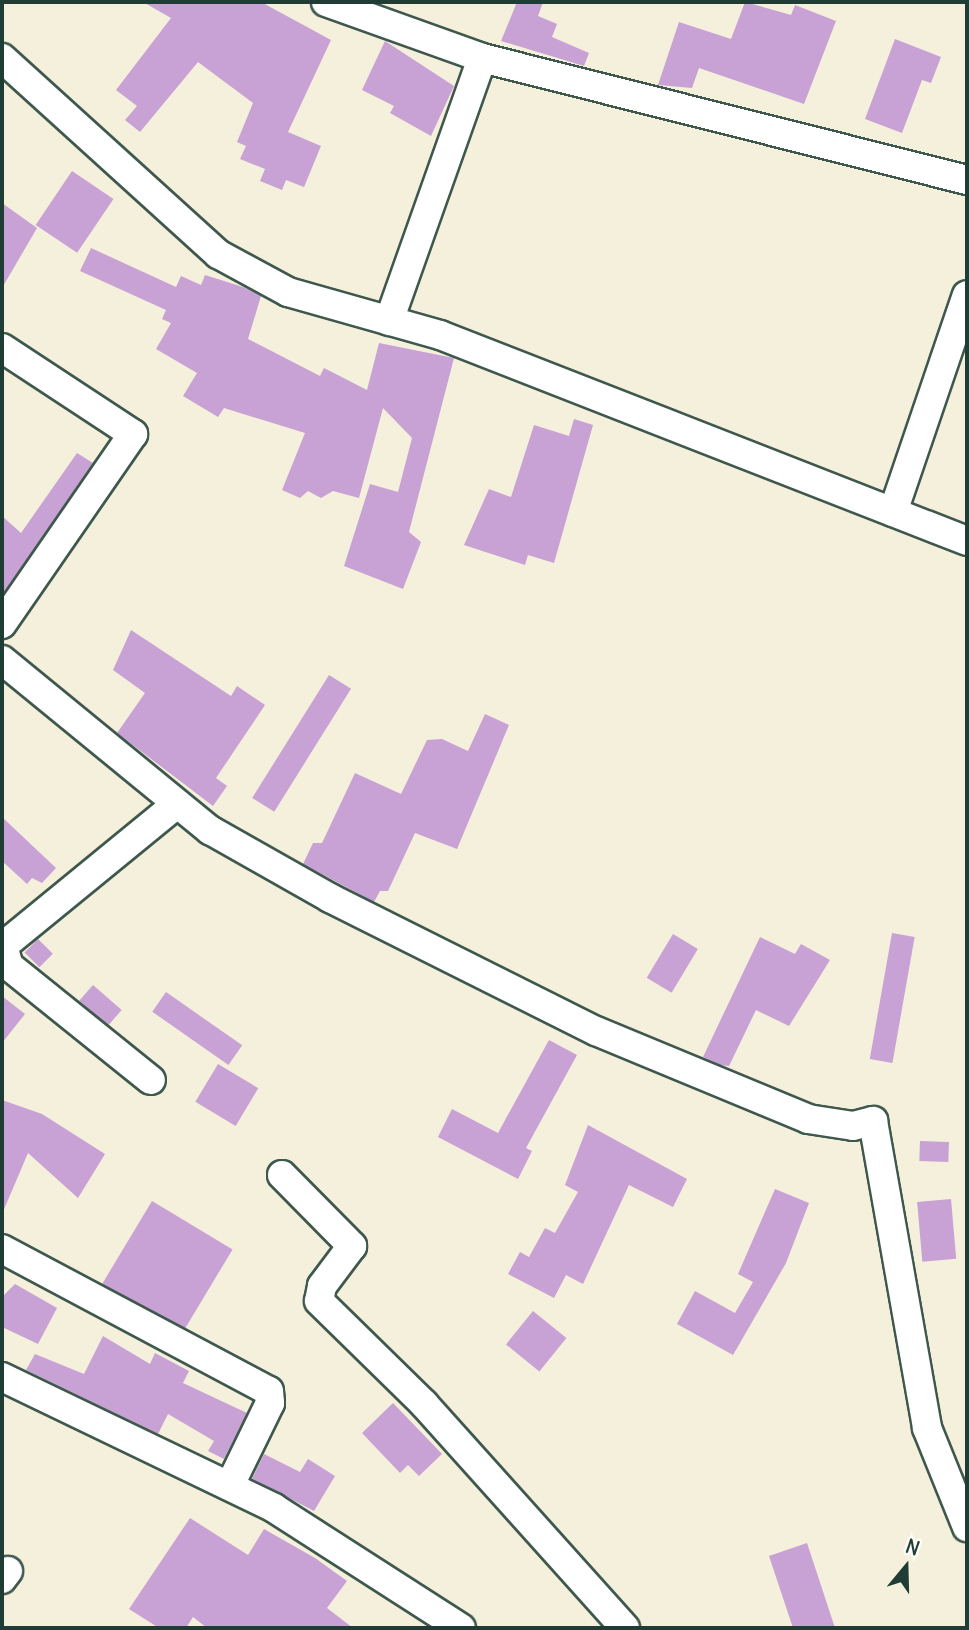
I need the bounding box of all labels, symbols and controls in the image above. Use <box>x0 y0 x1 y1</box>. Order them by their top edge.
north arrow <box>871 1532 941 1602</box>
text: N <box>903 1534 923 1561</box>

